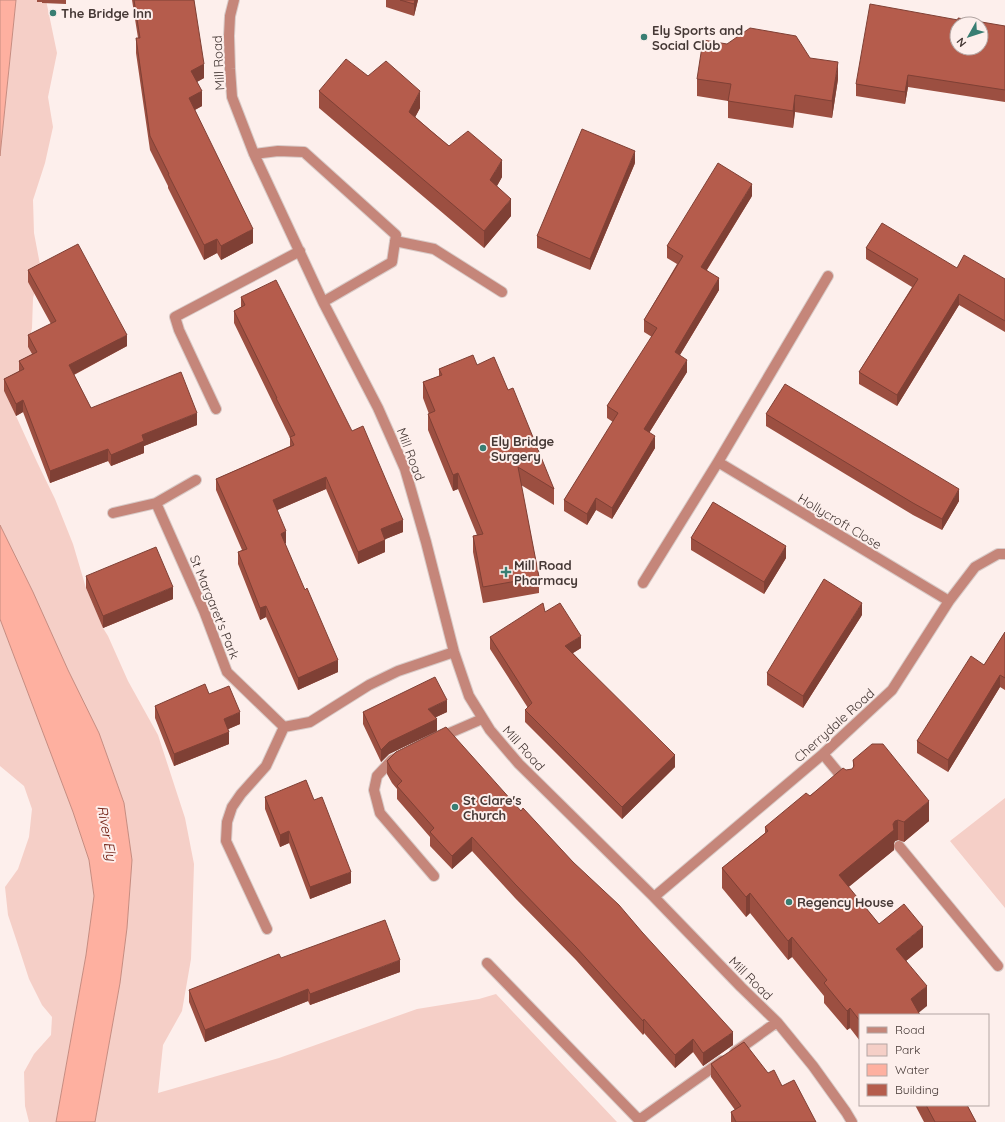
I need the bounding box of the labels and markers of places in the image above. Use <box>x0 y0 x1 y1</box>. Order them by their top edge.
place label: The Bridge Inn <box>61 5 152 21</box>
marker: The Bridge Inn <box>48 8 58 18</box>
place label: Ely Sports and Social Club <box>652 22 743 53</box>
marker: Ely Sports and Social Club <box>639 32 649 42</box>
place label: Ely Bridge Surgery <box>491 433 554 464</box>
marker: Ely Bridge Surgery <box>478 443 488 453</box>
place label: Mill Road Pharmacy <box>514 557 578 588</box>
marker: Mill Road Pharmacy <box>501 567 511 577</box>
place label: St Clare's Church <box>463 792 522 823</box>
marker: St Clare's Church <box>450 802 460 812</box>
place label: Regency House <box>797 894 894 910</box>
marker: Regency House <box>784 897 794 907</box>

